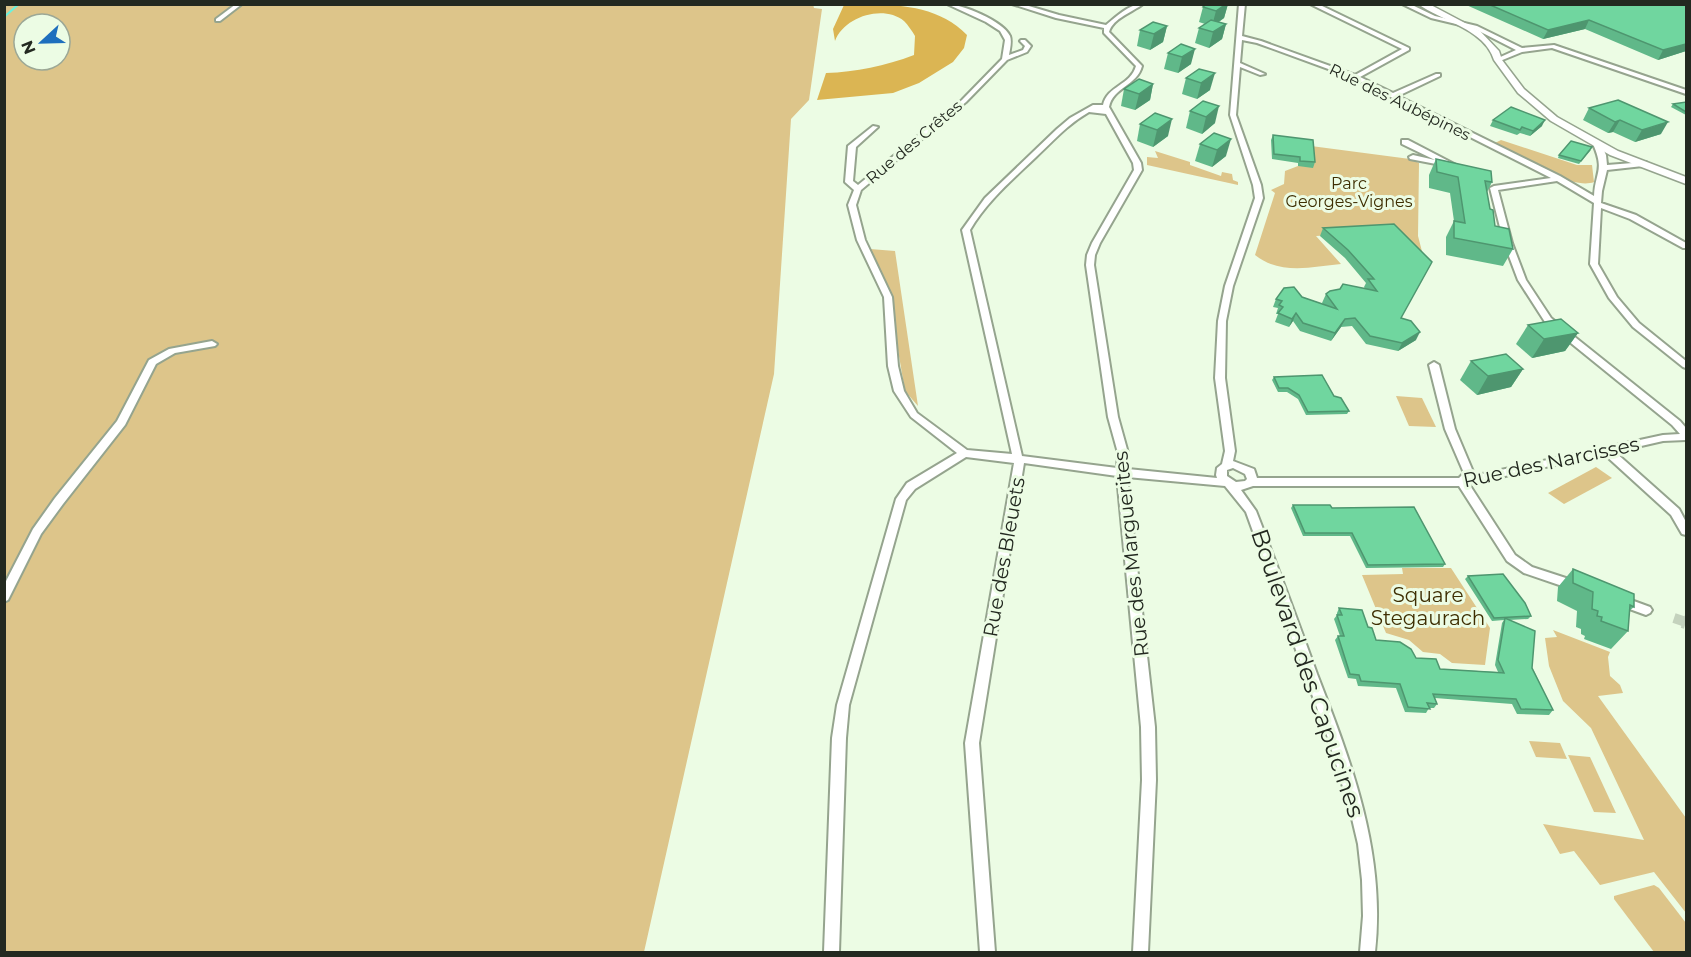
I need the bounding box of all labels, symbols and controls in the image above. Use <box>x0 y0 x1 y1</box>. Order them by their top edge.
north arrow <box>12 12 72 72</box>
text: N <box>17 38 40 57</box>
street label: Rue des Aubépines <box>1326 60 1474 145</box>
street label: Rue des Crêtes <box>862 96 966 188</box>
park label: Parc Georges-Vignes <box>1286 174 1413 211</box>
street label: Rue des Narcisses <box>1461 432 1642 492</box>
street label: Rue des Marguerites <box>1108 450 1154 658</box>
street label: Rue des Bleuets <box>978 475 1030 639</box>
street label: Boulevard des Capucines <box>1245 525 1371 821</box>
park label: Square Stegaurach <box>1371 583 1485 630</box>

